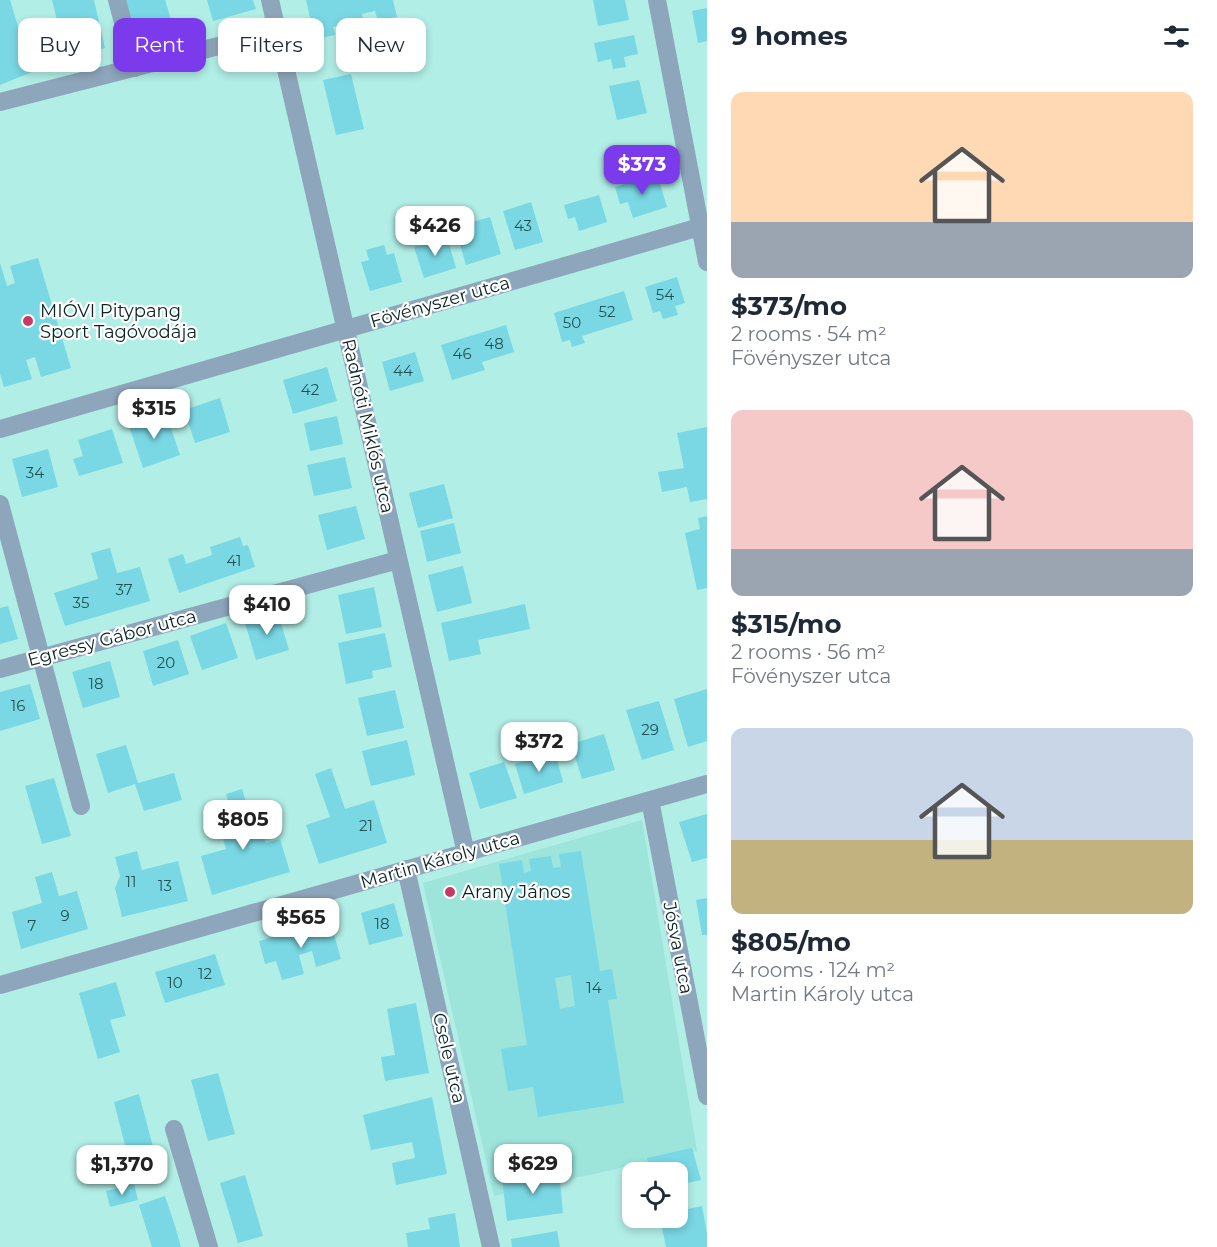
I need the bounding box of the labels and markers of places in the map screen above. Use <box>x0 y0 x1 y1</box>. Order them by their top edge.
pin: $373 <box>606 145 678 196</box>
pin: $426 <box>399 206 471 257</box>
place label: MIÓVI Pitypang Sport Tagóvodája <box>40 300 197 343</box>
marker: MIÓVI Pitypang Sport Tagóvodája <box>21 314 35 328</box>
pin: $315 <box>118 389 190 440</box>
pin: $410 <box>231 585 303 636</box>
pin: $372 <box>503 722 575 773</box>
pin: $805 <box>207 800 279 851</box>
place label: Arany János <box>462 881 570 903</box>
marker: Arany János <box>443 885 457 899</box>
pin: $565 <box>265 898 337 949</box>
pin: $629 <box>497 1144 569 1195</box>
pin: $1,370 <box>73 1145 171 1196</box>

